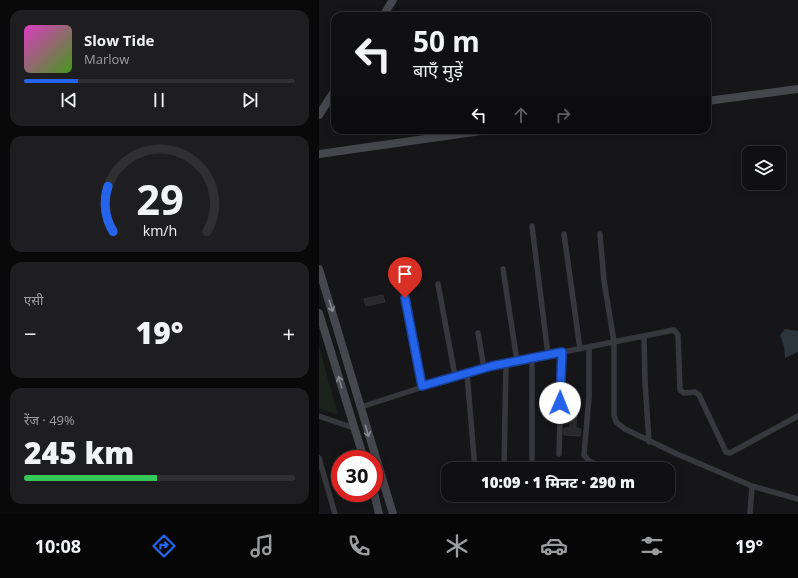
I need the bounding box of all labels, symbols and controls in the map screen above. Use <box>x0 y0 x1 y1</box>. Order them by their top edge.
text: 50 m <box>413 22 480 60</box>
icon: left <box>347 28 399 80</box>
text: Slow Tide <box>84 30 154 50</box>
text: Marlow <box>84 50 129 68</box>
text: बाएँ मुड़ें <box>413 58 463 82</box>
icon: previous <box>58 89 80 111</box>
icon: pause <box>148 89 170 111</box>
icon: next <box>239 89 261 111</box>
icon: left <box>468 104 490 126</box>
icon: ahead <box>510 104 532 126</box>
icon: right <box>552 104 574 126</box>
map controls <box>742 146 786 190</box>
button: layers <box>742 146 786 190</box>
text: 29 <box>136 171 183 227</box>
text: km/h <box>142 221 177 240</box>
pin <box>388 257 422 298</box>
icon: arrive <box>394 263 416 285</box>
text: एसी <box>24 291 43 309</box>
one-way arrow <box>328 299 335 312</box>
text: 19° <box>136 312 183 353</box>
text: − <box>24 318 37 348</box>
text: + <box>282 318 295 348</box>
one-way arrow <box>335 376 343 388</box>
position arrow <box>539 382 581 424</box>
text: रेंज · 49% <box>24 411 75 429</box>
one-way arrow <box>364 424 371 437</box>
text: 245 km <box>24 432 134 473</box>
speed limit sign: 30 <box>331 450 383 502</box>
text: 10:09 · 1 मिनट · 290 m <box>481 472 635 492</box>
icon: directions <box>150 532 178 560</box>
icon: music <box>248 532 276 560</box>
icon: phone <box>345 532 373 560</box>
icon: climate <box>443 532 471 560</box>
icon: car <box>540 532 568 560</box>
icon: filters <box>638 532 666 560</box>
text: 10:08 <box>35 534 81 558</box>
text: 19° <box>735 534 763 558</box>

